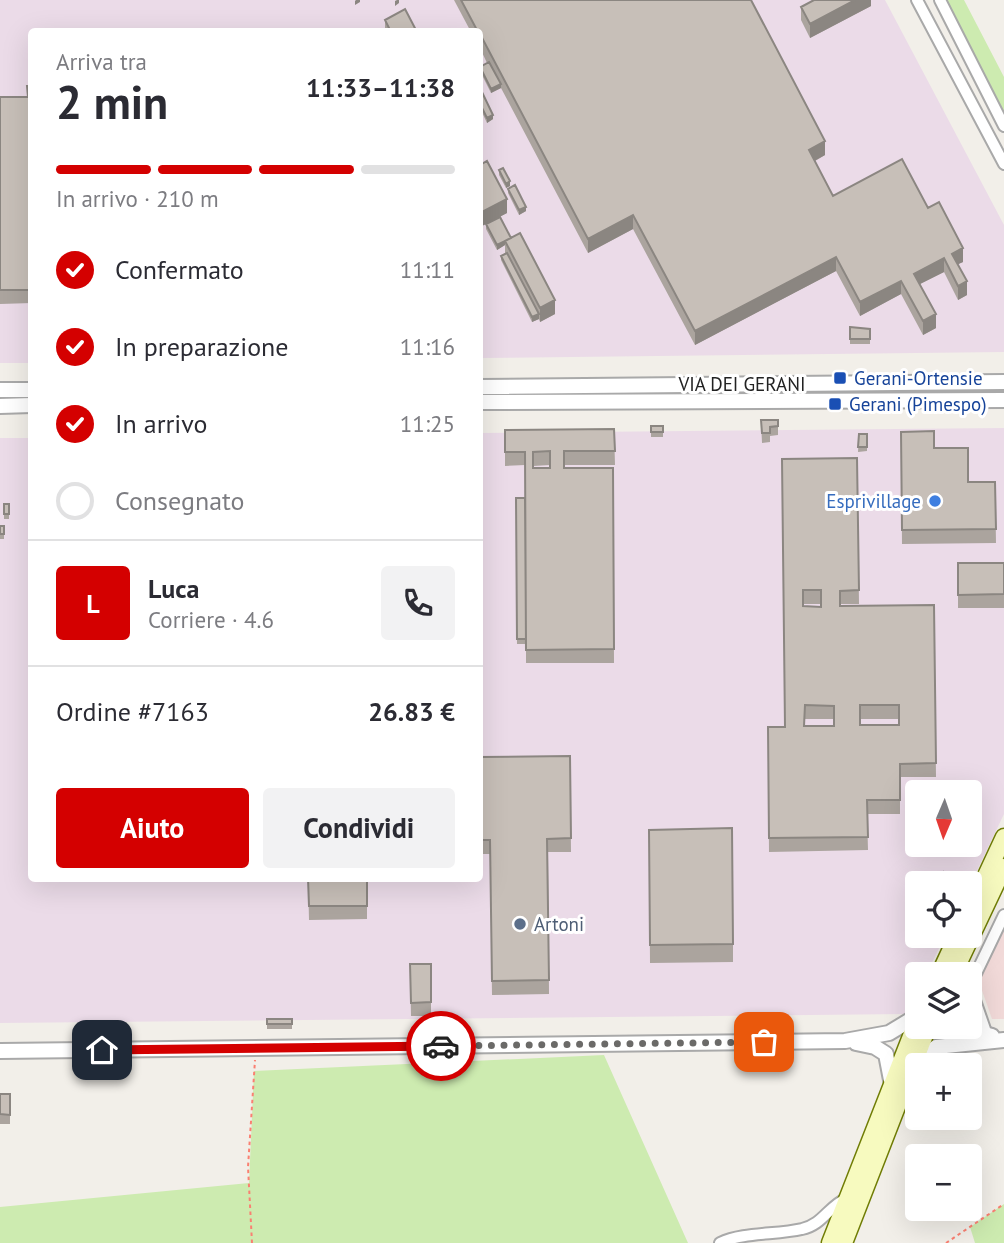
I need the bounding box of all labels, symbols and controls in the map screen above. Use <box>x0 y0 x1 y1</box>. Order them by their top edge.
text: Arriva tra <box>56 47 147 76</box>
text: 11:33–11:38 <box>306 71 455 104</box>
text: 2 min <box>56 72 168 132</box>
text: In arrivo · 210 m <box>56 184 219 213</box>
icon: check <box>56 251 94 289</box>
text: Confermato <box>115 253 244 286</box>
text: 11:11 <box>400 255 455 284</box>
icon: check <box>56 328 94 366</box>
text: In preparazione <box>115 330 289 363</box>
text: 11:16 <box>400 332 455 361</box>
place label: Gerani-Ortensie <box>854 366 983 390</box>
marker: Gerani-Ortensie <box>832 370 848 386</box>
street label: VIA DEI GERANI <box>678 372 806 396</box>
place label: Gerani (Pimespo) <box>849 392 987 416</box>
marker: Gerani (Pimespo) <box>827 396 843 412</box>
icon: check <box>56 405 94 443</box>
text: In arrivo <box>115 407 207 440</box>
text: 11:25 <box>400 409 455 438</box>
text: Consegnato <box>115 484 245 517</box>
place label: Esprivillage <box>826 489 921 513</box>
marker: Esprivillage <box>927 493 943 509</box>
button: phone <box>381 566 455 640</box>
text: Luca <box>148 572 200 605</box>
text: L <box>86 587 100 620</box>
text: Corriere · 4.6 <box>148 605 274 634</box>
text: Ordine #7163 <box>56 695 209 728</box>
text: 26.83 € <box>368 695 455 728</box>
north arrow <box>905 780 982 858</box>
map controls <box>905 780 982 1221</box>
button: Aiuto <box>56 788 249 868</box>
button: Condividi <box>263 788 455 868</box>
button: locate <box>905 871 982 948</box>
place label: Artoni <box>534 912 584 936</box>
marker: Artoni <box>512 916 528 932</box>
button: layers <box>905 962 982 1039</box>
courier <box>406 1011 476 1081</box>
pin <box>734 1012 794 1072</box>
pin <box>72 1020 132 1080</box>
icon: bag <box>745 1023 783 1061</box>
icon: car <box>422 1027 460 1065</box>
icon: home <box>83 1031 121 1069</box>
button: + <box>905 1053 982 1130</box>
button: − <box>905 1144 982 1221</box>

